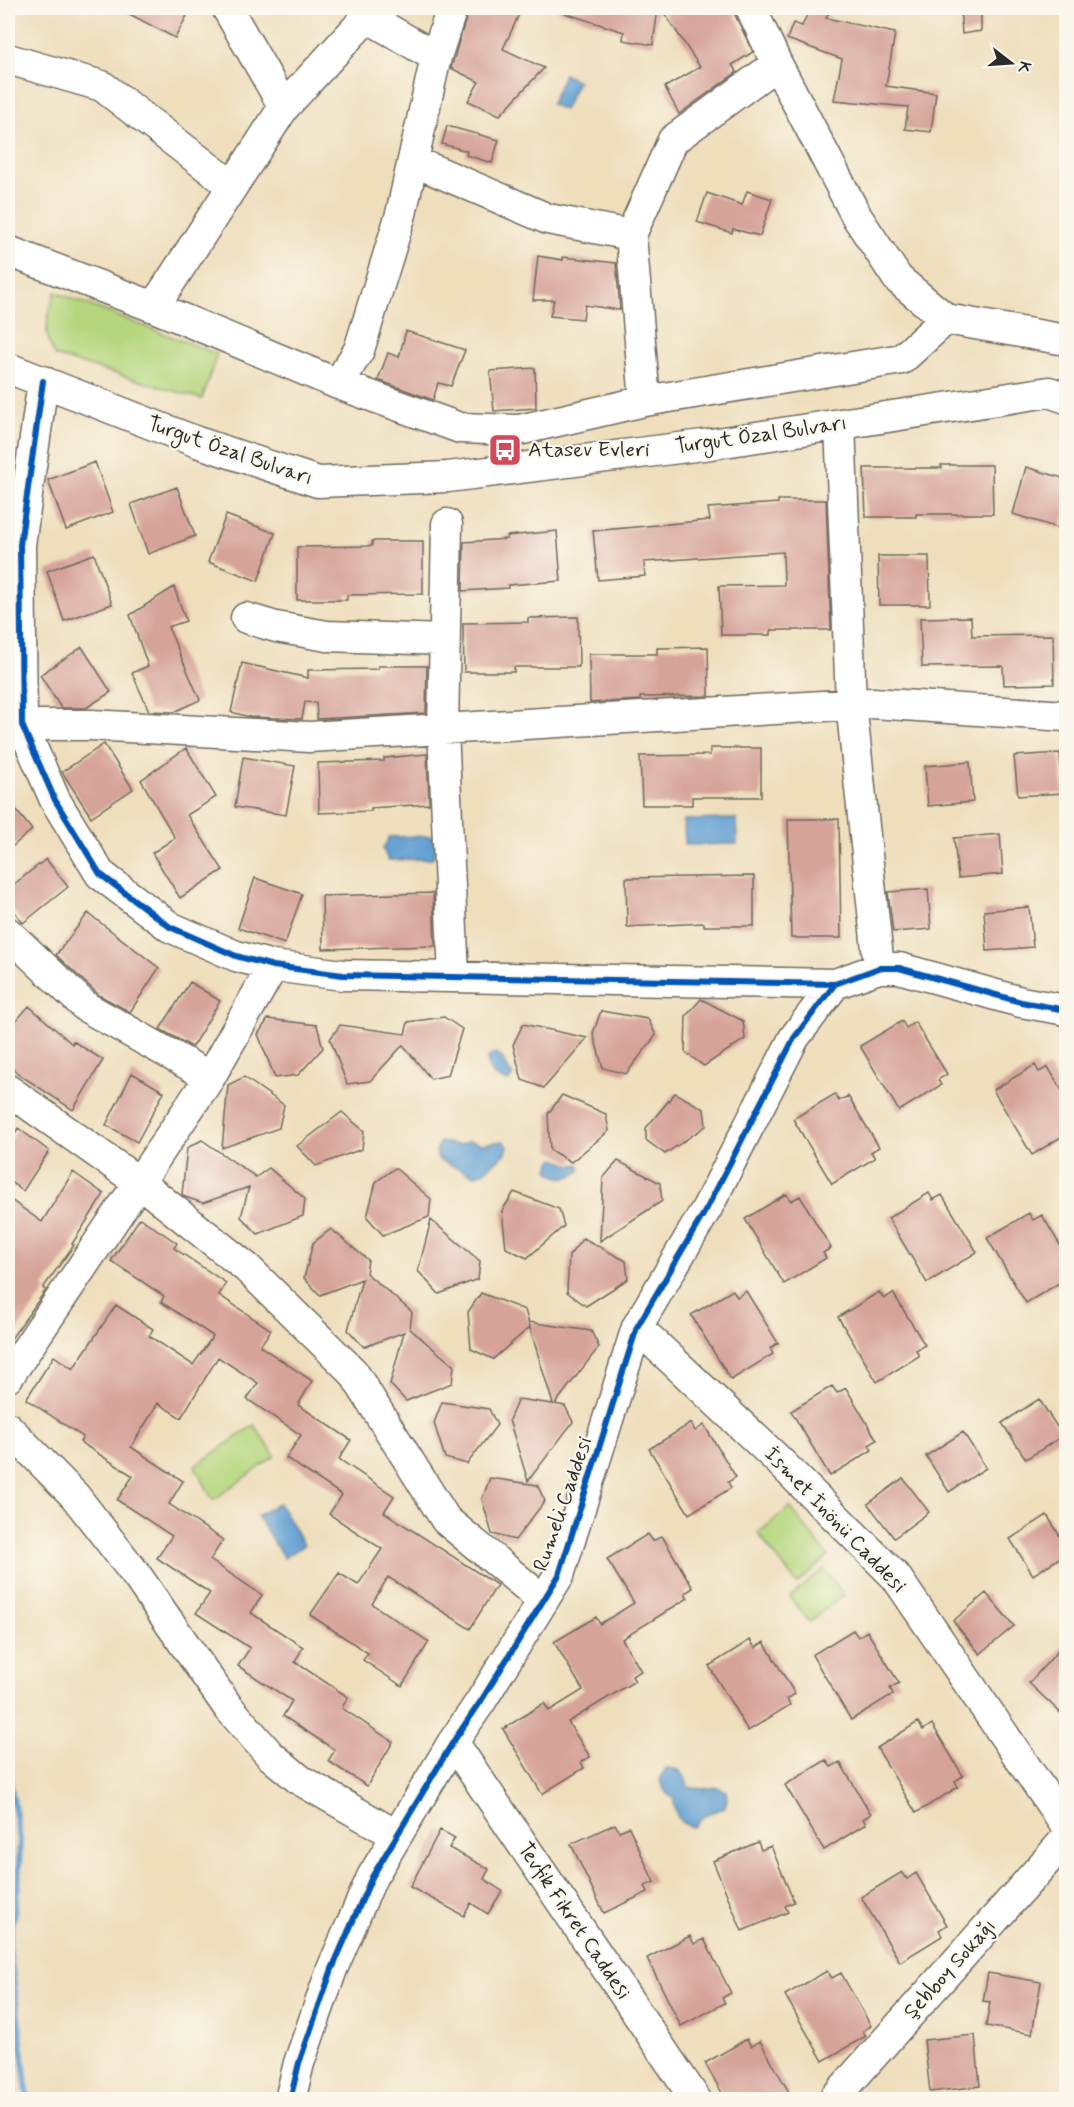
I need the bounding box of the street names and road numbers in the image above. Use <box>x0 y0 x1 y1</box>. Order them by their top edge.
street label: Turgut Özal Bulvarı <box>673 409 849 462</box>
street label: Turgut Özal Bulvarı <box>143 410 316 493</box>
street label: Rumeli Caddesi <box>527 1433 599 1575</box>
street label: İsmet İnönü Caddesi <box>758 1441 912 1599</box>
street label: Tevfik Fikret Caddesi <box>511 1837 637 2005</box>
street label: Şebboy Sokağı <box>897 1913 1003 2025</box>

